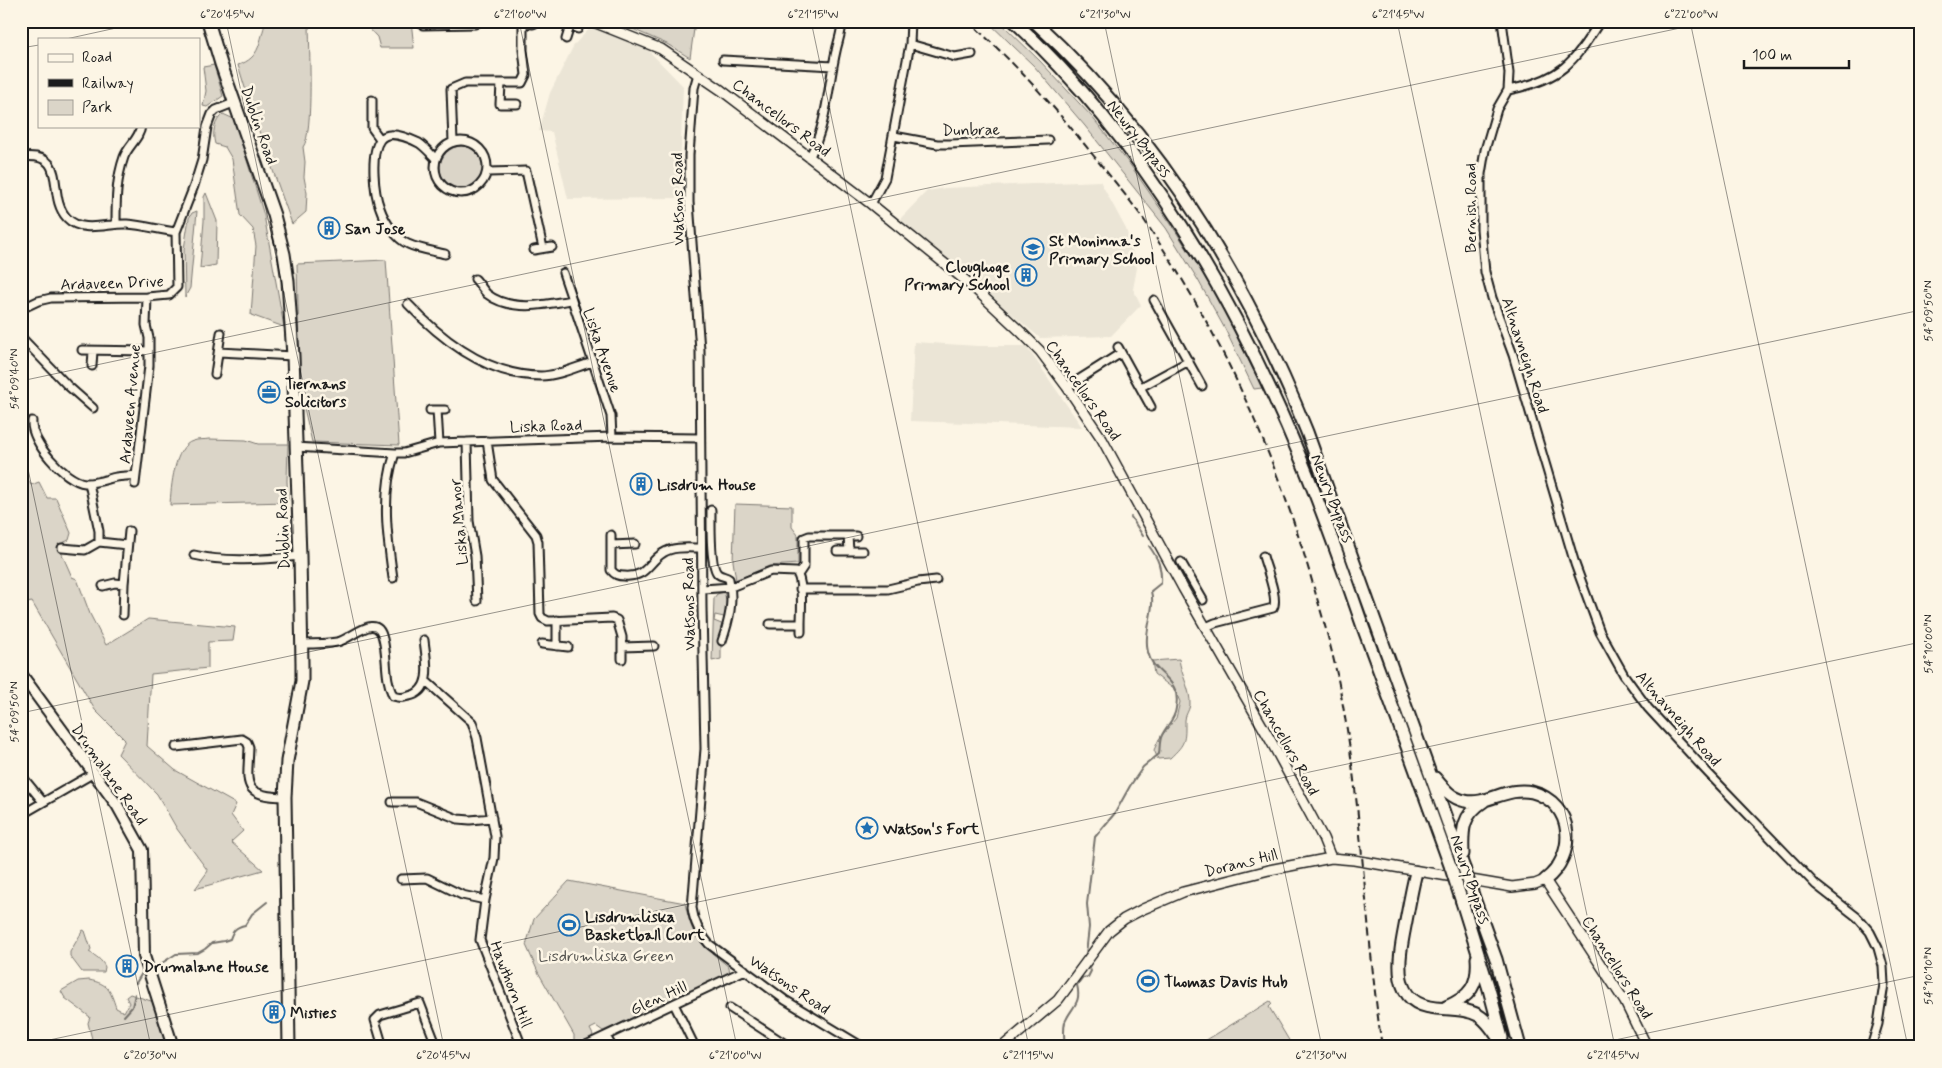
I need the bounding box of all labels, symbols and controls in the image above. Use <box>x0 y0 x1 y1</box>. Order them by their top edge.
text: 6°20'45"W <box>200 7 254 23</box>
text: 6°21'00"W <box>494 7 546 23</box>
text: 6°21'15"W <box>788 7 839 23</box>
text: 6°21'30"W <box>1079 7 1131 23</box>
text: 6°21'45"W <box>1372 7 1424 23</box>
text: 6°22'00"W <box>1664 7 1718 23</box>
legend <box>38 38 200 128</box>
scale bar <box>1744 38 1850 70</box>
text: 100 m <box>1752 46 1792 66</box>
text: Road <box>82 48 112 68</box>
text: Railway <box>82 74 134 94</box>
street label: Chancellors Road <box>728 74 835 162</box>
street label: Dublin Road <box>235 83 282 168</box>
street label: Newry Bypass <box>1102 96 1176 182</box>
text: Park <box>82 98 112 118</box>
street label: Dunbrae <box>942 119 1001 142</box>
street label: Watsons Road <box>667 152 690 246</box>
street label: Bernish Road <box>1461 163 1482 253</box>
building icon: San Jose <box>317 216 341 240</box>
place label: San Jose <box>345 219 406 240</box>
place label: St Moninna's Primary School <box>1049 231 1155 270</box>
school or university icon: St Moninna's Primary School <box>1021 237 1045 261</box>
place label: Cloughoge Primary School <box>904 257 1010 296</box>
building icon: Cloughoge Primary School <box>1014 263 1038 287</box>
street label: Ardaveen Drive <box>60 271 164 296</box>
text: 54°09'50"N <box>1921 280 1937 342</box>
street label: Altnavneigh Road <box>1496 295 1553 416</box>
street label: Liska Avenue <box>577 305 626 396</box>
street label: Chancellors Road <box>1040 336 1125 445</box>
street label: Ardaveen Avenue <box>115 344 146 465</box>
text: 54°09'40"N <box>7 348 23 410</box>
place label: Tiernans Solicitors <box>285 374 347 413</box>
office icon: Tiernans Solicitors <box>257 380 281 404</box>
street label: Liska Road <box>509 415 583 438</box>
street label: Newry Bypass <box>1305 451 1358 546</box>
building icon: Lisdrum House <box>629 472 653 496</box>
place label: Lisdrum House <box>657 475 756 496</box>
street label: Liska Manor <box>445 477 474 566</box>
street label: Dublin Road <box>272 488 295 570</box>
street label: Watsons Road <box>678 557 701 651</box>
text: 54°10'00"N <box>1921 614 1937 674</box>
street label: Altnavneigh Road <box>1630 667 1725 771</box>
text: 54°09'50"N <box>7 681 23 743</box>
street label: Chancellors Road <box>1248 686 1324 800</box>
street label: Drumalane Road <box>66 720 152 830</box>
place icon: Watson's Fort <box>855 816 879 840</box>
place label: Watson's Fort <box>882 819 980 840</box>
street label: Newry Bypass <box>1444 832 1495 927</box>
street label: Dorans Hill <box>1202 844 1280 883</box>
place label: Lisdrumliska Basketball Court <box>585 907 705 946</box>
street label: Chancellors Road <box>1576 912 1657 1023</box>
sports icon: Lisdrumliska Basketball Court <box>557 913 581 937</box>
street label: Hawthorn Hill <box>484 938 537 1031</box>
park label: Lisdrumliska Green <box>538 946 674 967</box>
text: 54°10'10"N <box>1921 947 1937 1005</box>
street label: Watsons Road <box>745 951 834 1020</box>
building icon: Drumalane House <box>115 954 139 978</box>
place label: Drumalane House <box>143 957 269 978</box>
sports icon: Thomas Davis Hub <box>1136 969 1160 993</box>
place label: Thomas Davis Hub <box>1164 972 1288 993</box>
street label: Glen Hill <box>627 976 690 1021</box>
building icon: Misties <box>262 1000 286 1024</box>
place label: Misties <box>290 1003 338 1024</box>
text: 6°20'30"W <box>123 1048 177 1064</box>
text: 6°20'45"W <box>416 1048 470 1064</box>
text: 6°21'00"W <box>709 1048 761 1064</box>
text: 6°21'15"W <box>1003 1048 1054 1064</box>
text: 6°21'30"W <box>1295 1048 1347 1064</box>
text: 6°21'45"W <box>1587 1048 1639 1064</box>

